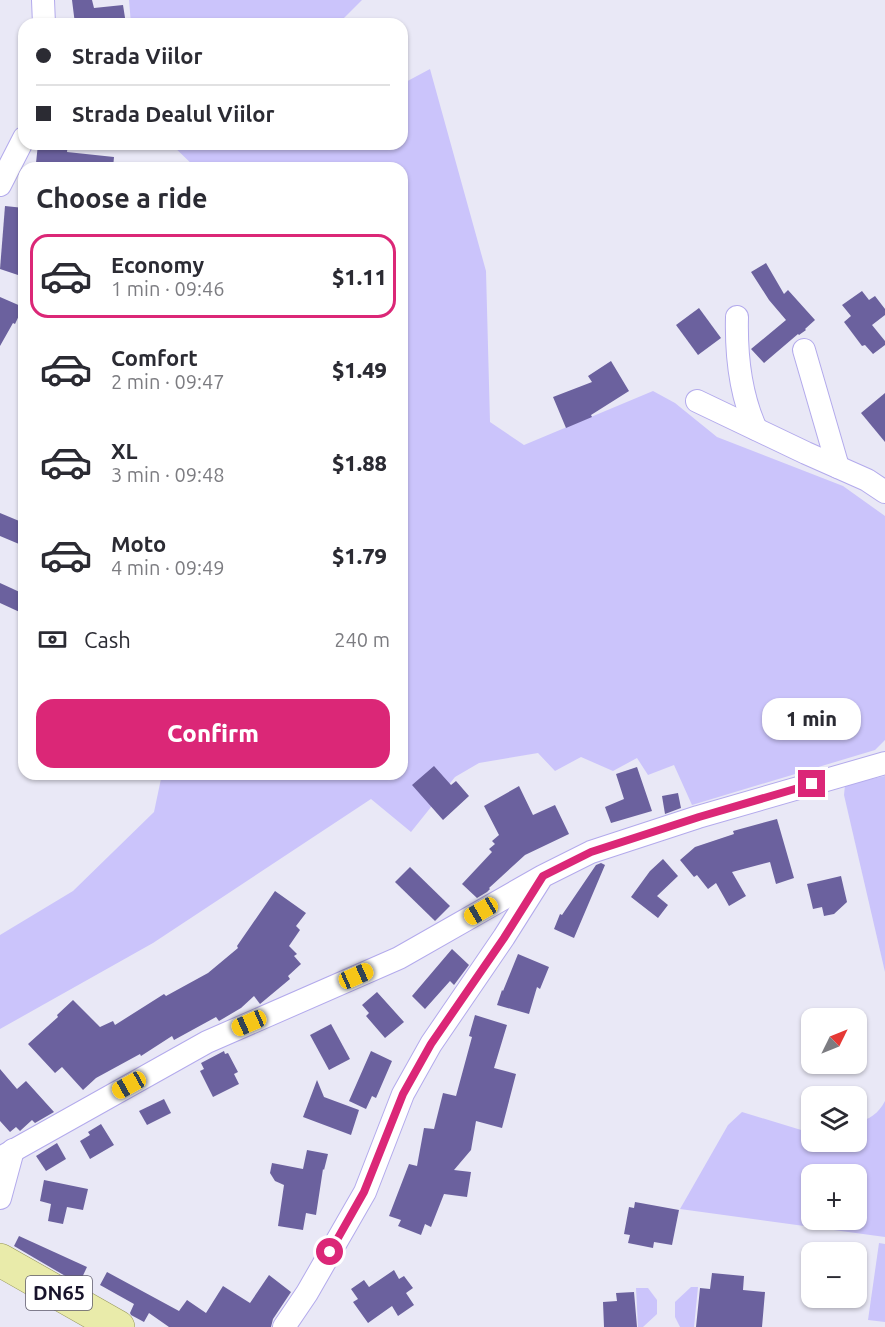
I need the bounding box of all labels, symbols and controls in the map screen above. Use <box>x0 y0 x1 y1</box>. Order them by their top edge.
text: Strada Viilor <box>72 43 202 68</box>
text: Strada Dealul Viilor <box>72 101 275 126</box>
text: Choose a ride <box>36 183 208 213</box>
icon: car <box>39 249 93 303</box>
text: Economy <box>111 252 204 277</box>
text: $1.11 <box>332 264 387 289</box>
text: 1 min · 09:46 <box>111 277 225 300</box>
icon: car <box>39 342 93 396</box>
text: Comfort <box>111 345 198 370</box>
text: $1.49 <box>332 357 387 382</box>
text: 2 min · 09:47 <box>111 370 225 393</box>
icon: car <box>39 435 93 489</box>
text: XL <box>111 438 138 463</box>
text: $1.88 <box>332 450 387 475</box>
text: 3 min · 09:48 <box>111 463 225 486</box>
icon: car <box>39 528 93 582</box>
text: Moto <box>111 531 166 556</box>
text: $1.79 <box>332 543 387 568</box>
text: 4 min · 09:49 <box>111 556 225 579</box>
icon: cash <box>36 623 69 656</box>
text: Cash <box>84 627 131 652</box>
text: 240 m <box>334 628 390 651</box>
callout: 1 min <box>762 697 862 739</box>
button: Confirm <box>36 699 390 768</box>
text: 1 min <box>786 707 837 730</box>
route end <box>798 770 825 797</box>
car <box>461 894 501 928</box>
car <box>336 960 376 992</box>
car <box>229 1007 269 1039</box>
north arrow <box>801 1008 867 1074</box>
map controls <box>801 1008 867 1308</box>
car <box>109 1068 149 1102</box>
button: layers <box>801 1086 867 1152</box>
button: + <box>801 1164 867 1230</box>
route start <box>316 1238 343 1265</box>
button: − <box>801 1242 867 1308</box>
road number: DN65 <box>26 1276 92 1310</box>

